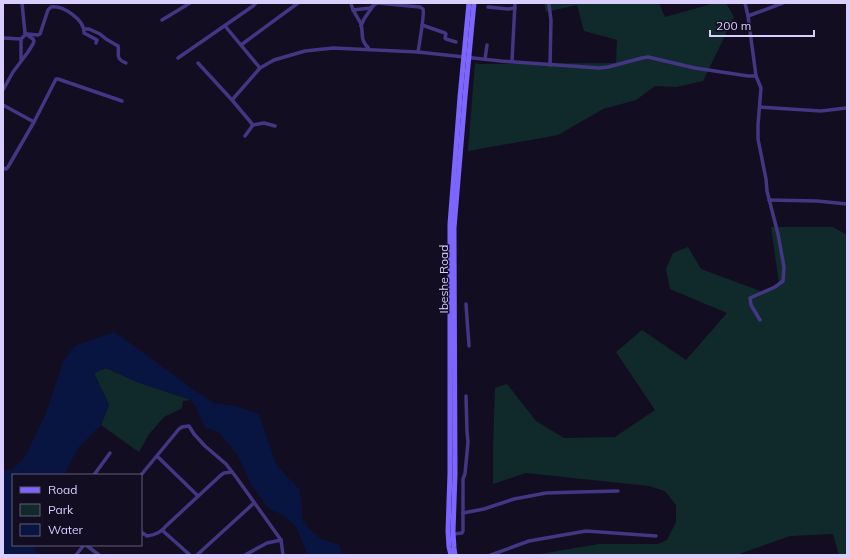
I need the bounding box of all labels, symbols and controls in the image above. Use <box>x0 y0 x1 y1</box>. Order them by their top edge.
scale bar <box>710 12 814 38</box>
text: 200 m <box>716 18 751 33</box>
street label: Ibeshe Road <box>436 245 451 313</box>
legend <box>12 474 142 546</box>
text: Road <box>48 482 77 497</box>
text: Park <box>48 502 74 517</box>
text: Water <box>48 522 84 537</box>

